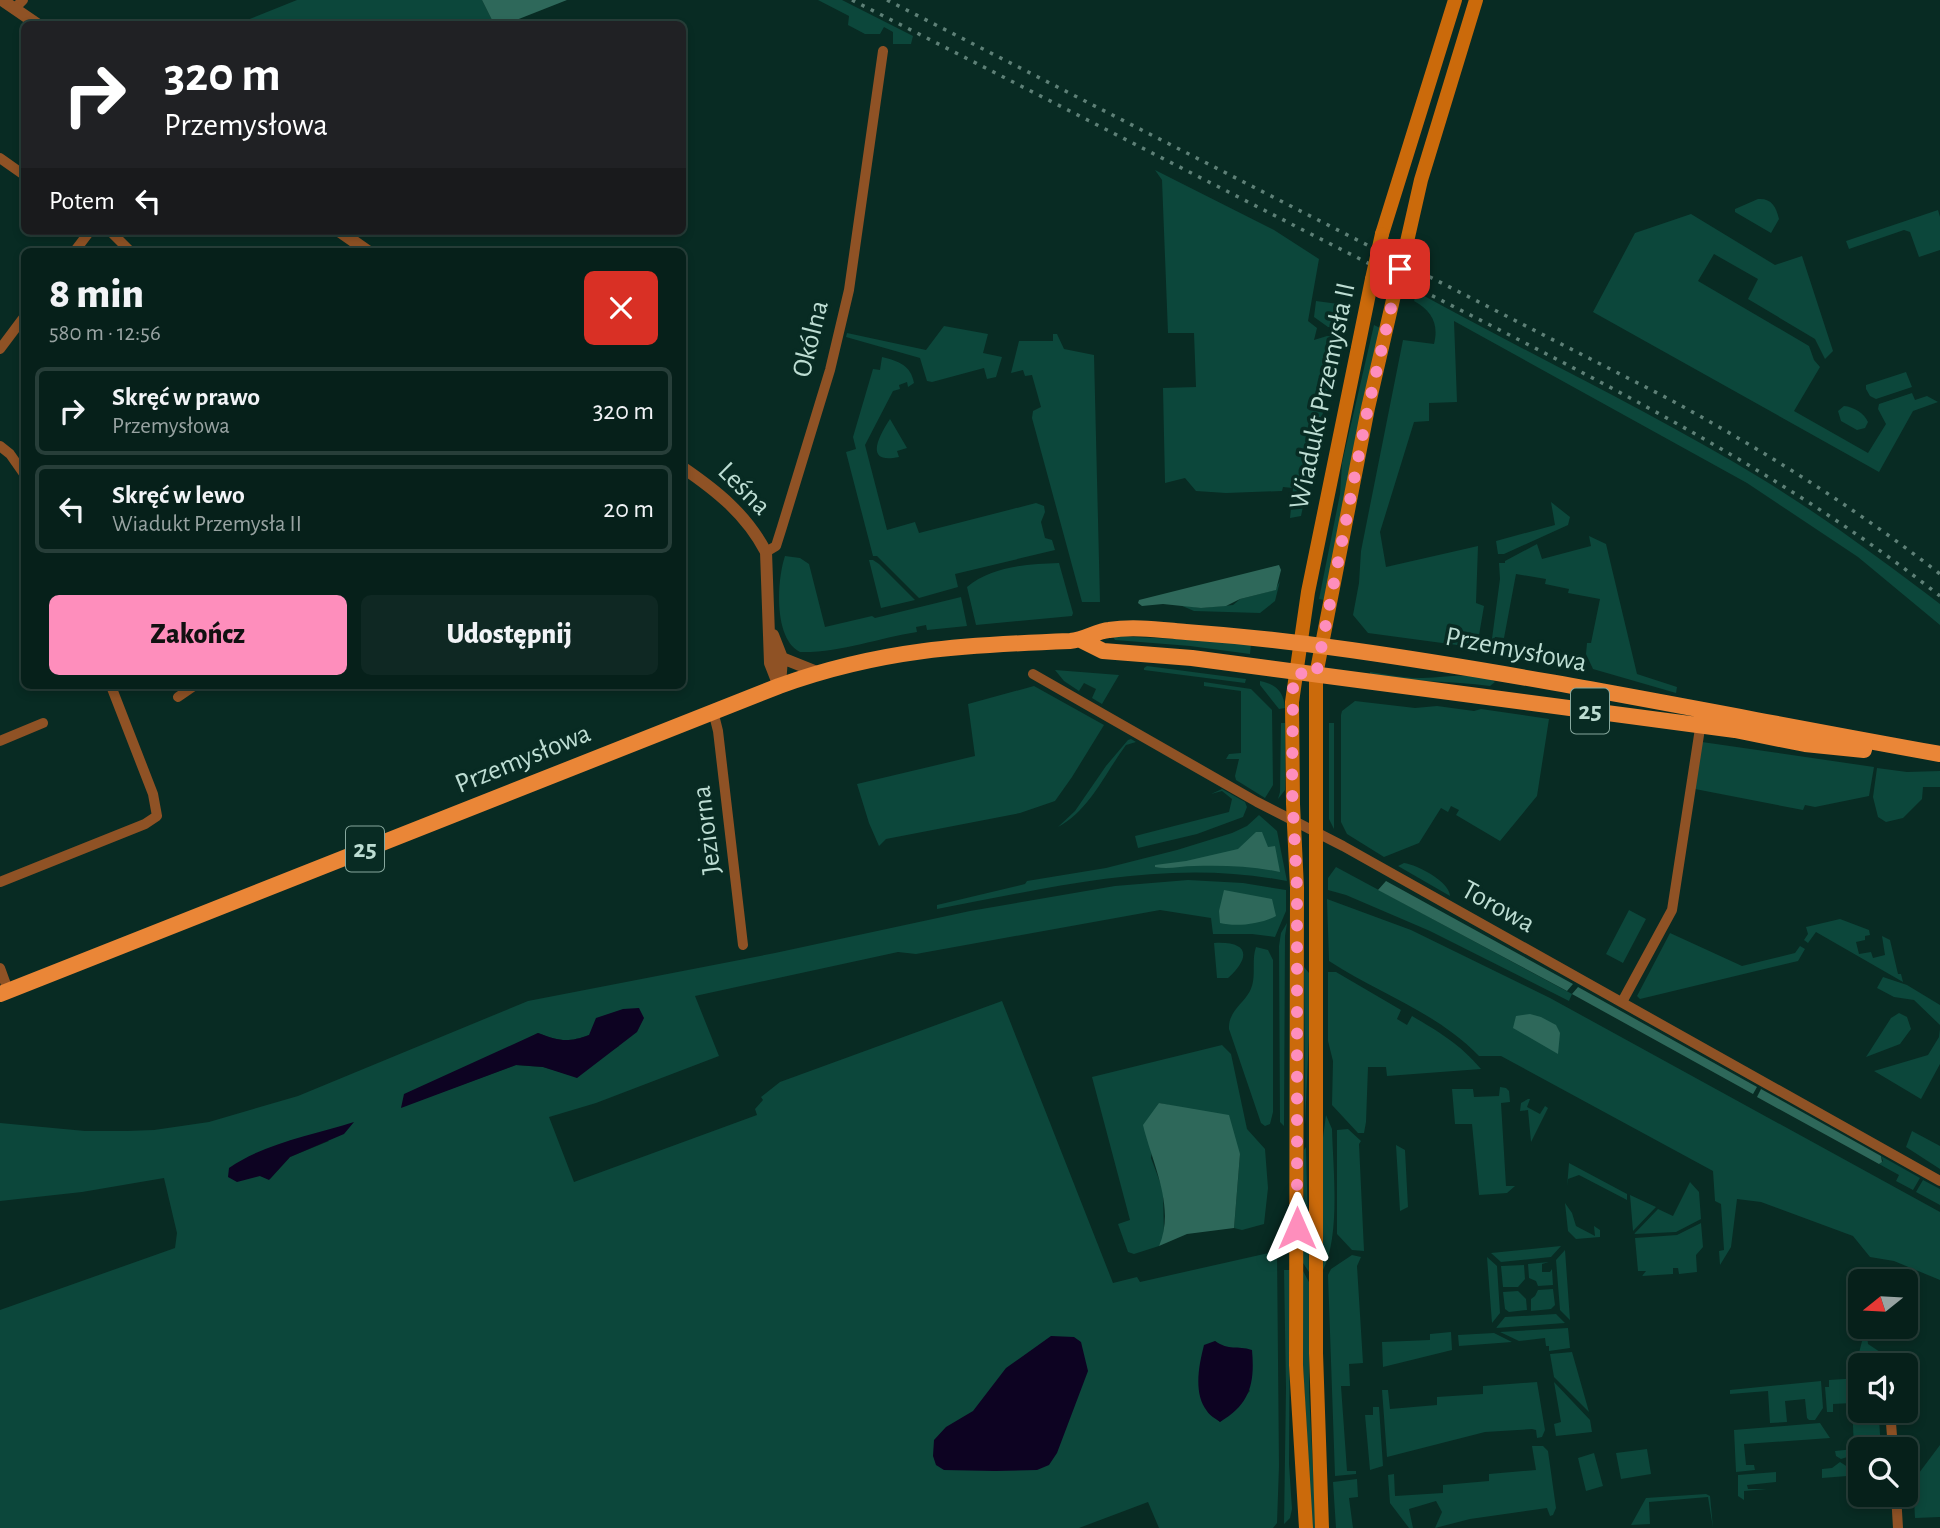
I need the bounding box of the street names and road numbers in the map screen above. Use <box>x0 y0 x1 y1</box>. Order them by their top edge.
street label: Wiadukt Przemysła II <box>1285 280 1361 512</box>
street label: Okólna <box>788 298 834 380</box>
street label: Leśna <box>712 457 776 521</box>
street label: Przemysłowa <box>1443 623 1589 677</box>
road number: 25 <box>1571 688 1609 734</box>
street label: Przemysłowa <box>451 719 595 799</box>
street label: Jeziorna <box>688 784 726 876</box>
road number: 25 <box>346 827 384 872</box>
street label: Torowa <box>1457 876 1539 938</box>

